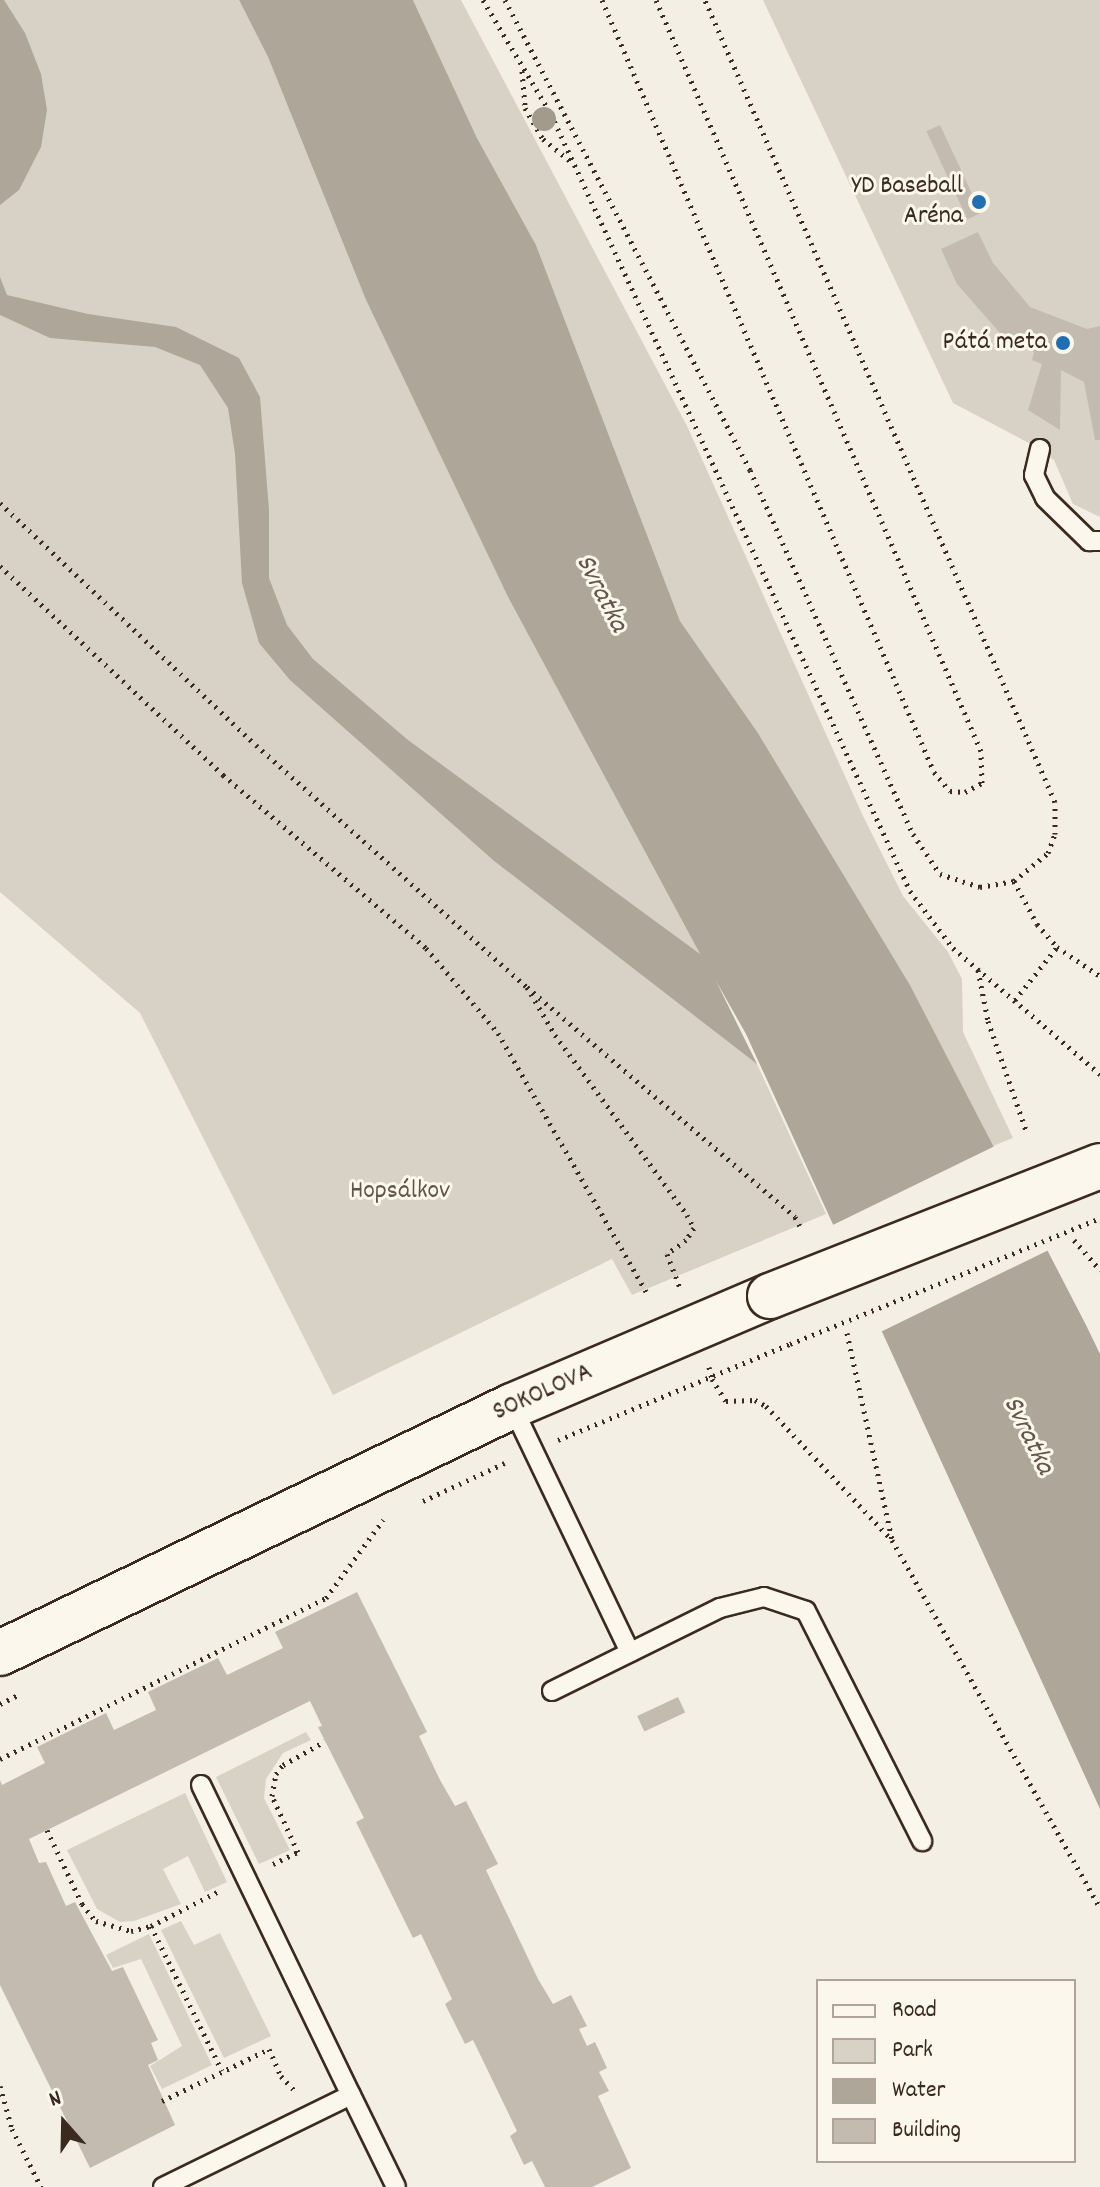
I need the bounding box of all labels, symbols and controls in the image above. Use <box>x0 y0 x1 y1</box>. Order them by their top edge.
place label: YD Baseball Aréna <box>851 171 963 232</box>
marker: YD Baseball Aréna <box>970 193 988 211</box>
place label: Pátá meta <box>943 327 1047 359</box>
marker: Pátá meta <box>1054 334 1072 352</box>
water label: Svratka <box>566 550 634 638</box>
park label: Hopsálkov <box>350 1176 450 1208</box>
street label: SOKOLOVA <box>488 1357 598 1429</box>
water label: Svratka <box>994 1392 1060 1480</box>
legend <box>816 1979 1076 2163</box>
text: Road <box>892 1994 937 2028</box>
text: Park <box>892 2034 933 2068</box>
text: Water <box>892 2074 945 2108</box>
north arrow <box>24 2083 104 2163</box>
text: N <box>45 2084 66 2116</box>
text: Building <box>892 2114 961 2148</box>

